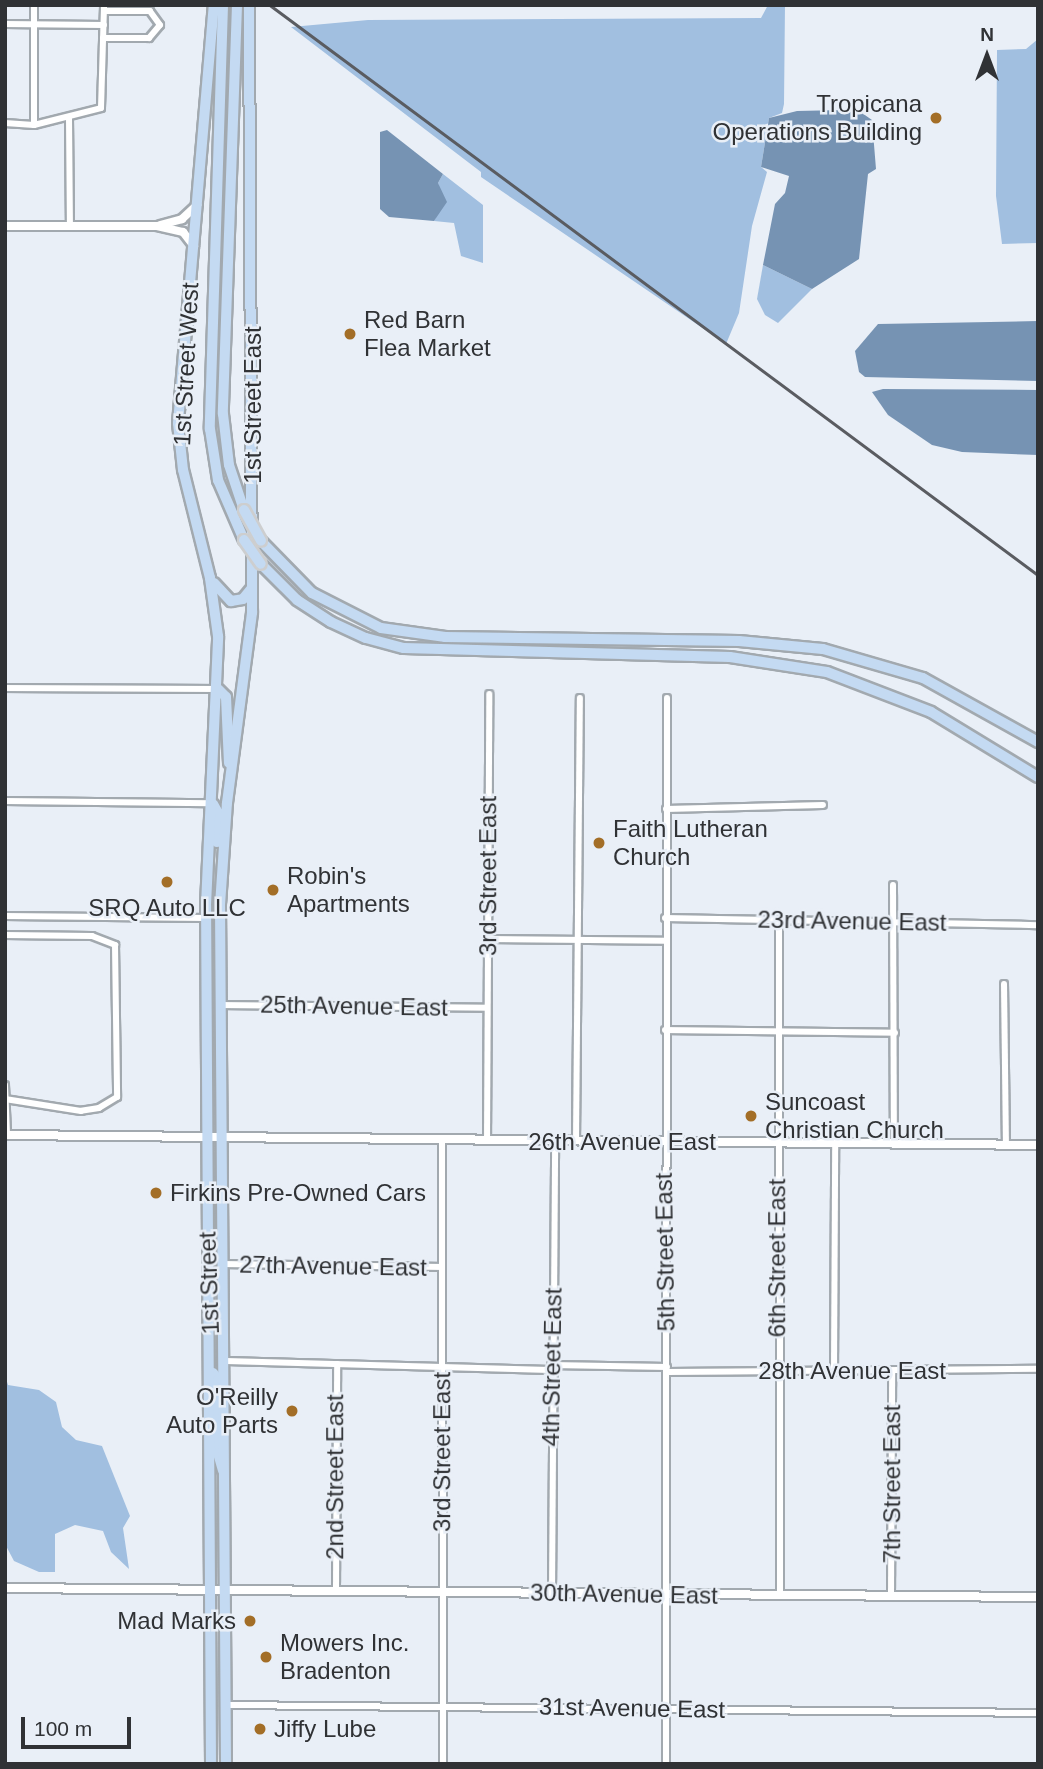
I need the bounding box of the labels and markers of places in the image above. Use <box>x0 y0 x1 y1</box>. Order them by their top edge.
place label: Tropicana Operations Building <box>713 90 922 146</box>
marker: Tropicana Operations Building <box>928 110 944 126</box>
place label: Red Barn Flea Market <box>364 306 491 362</box>
marker: Red Barn Flea Market <box>342 326 358 342</box>
place label: Faith Lutheran Church <box>613 815 768 871</box>
marker: Faith Lutheran Church <box>591 835 607 851</box>
place label: Robin's Apartments <box>287 862 410 918</box>
marker: SRQ Auto LLC <box>159 874 175 890</box>
marker: Robin's Apartments <box>265 882 281 898</box>
place label: SRQ Auto LLC <box>88 894 246 922</box>
place label: Suncoast Christian Church <box>765 1088 944 1144</box>
marker: Suncoast Christian Church <box>743 1108 759 1124</box>
place label: Firkins Pre-Owned Cars <box>170 1179 426 1207</box>
marker: Firkins Pre-Owned Cars <box>148 1185 164 1201</box>
place label: O'Reilly Auto Parts <box>166 1383 278 1439</box>
marker: O'Reilly Auto Parts <box>284 1403 300 1419</box>
place label: Mad Marks <box>117 1607 236 1635</box>
marker: Mad Marks <box>242 1613 258 1629</box>
place label: Mowers Inc. Bradenton <box>280 1629 409 1685</box>
marker: Mowers Inc. Bradenton <box>258 1649 274 1665</box>
place label: Jiffy Lube <box>274 1715 376 1743</box>
marker: Jiffy Lube <box>252 1721 268 1737</box>

